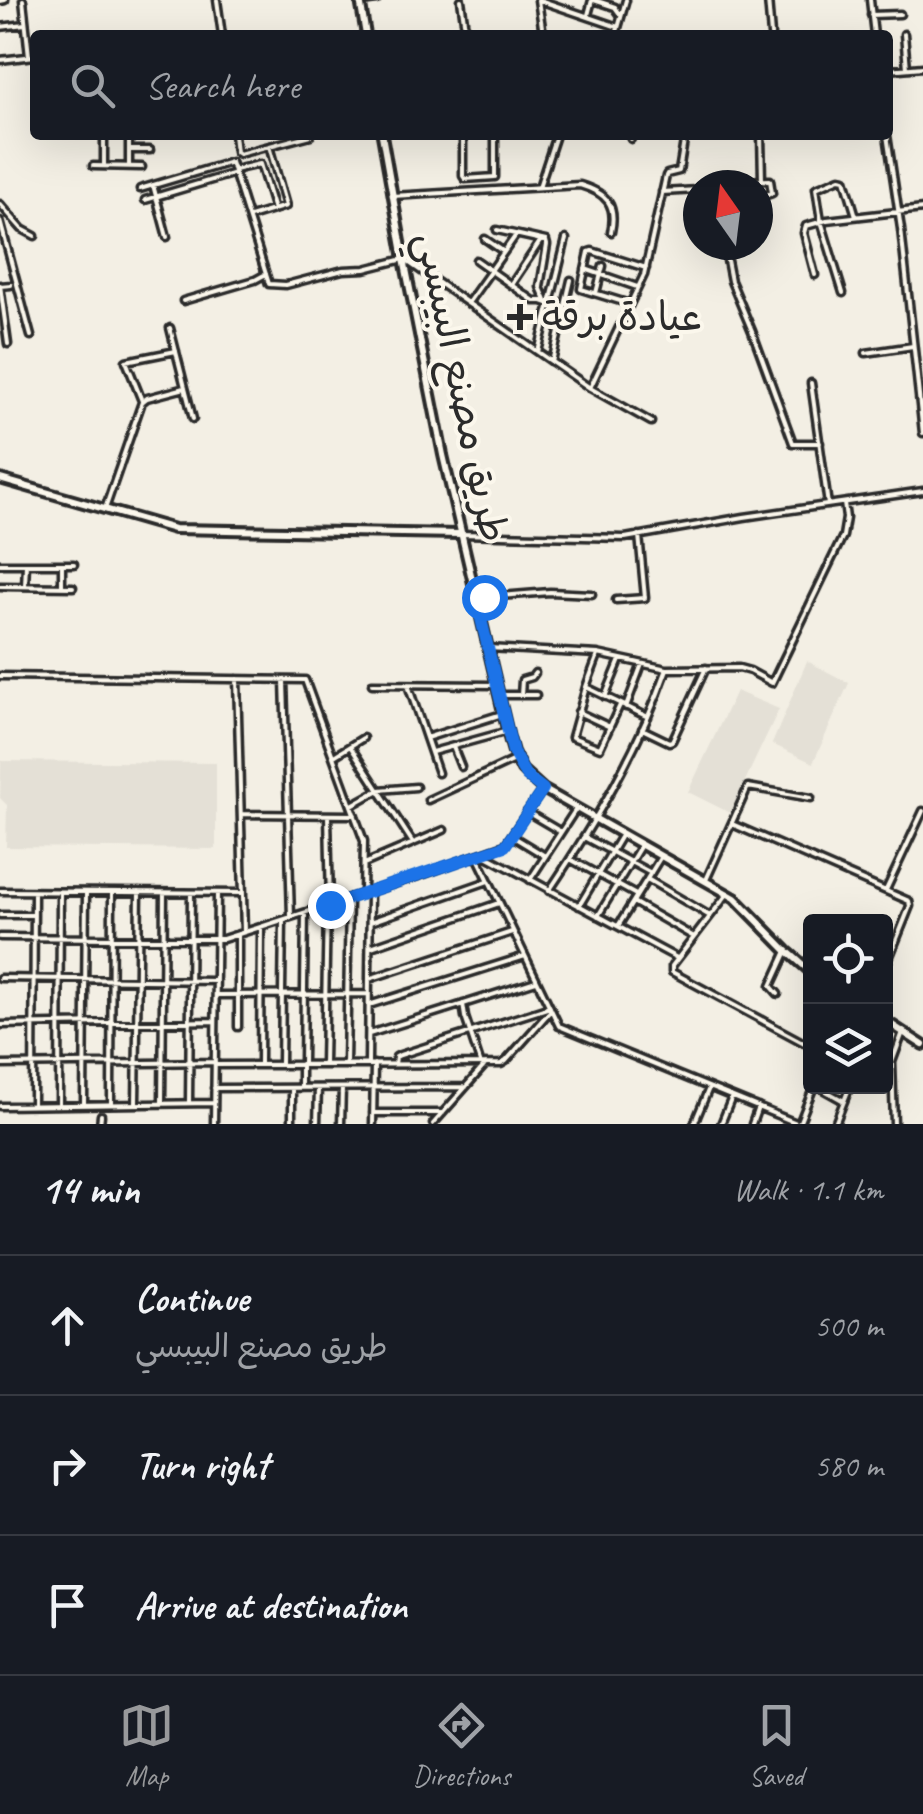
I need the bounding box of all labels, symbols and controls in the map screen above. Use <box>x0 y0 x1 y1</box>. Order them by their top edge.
search box <box>30 30 893 140</box>
icon: search <box>65 58 120 113</box>
text: Search here <box>145 62 300 109</box>
north arrow <box>683 170 773 260</box>
street label: طريق مصنع البيبسي <box>396 227 519 549</box>
place label: عيادة برقة <box>542 292 702 342</box>
marker: عيادة برقة <box>507 304 533 330</box>
route start <box>462 575 508 621</box>
route end <box>308 883 354 929</box>
map controls <box>803 914 893 1094</box>
button: locate <box>803 914 893 1004</box>
button: layers <box>803 1004 893 1094</box>
text: 14 min <box>40 1163 139 1216</box>
text: Walk · 1.1 km <box>733 1169 883 1210</box>
text: Continue <box>135 1275 249 1322</box>
icon: ahead <box>40 1298 95 1353</box>
text: 500 m <box>814 1305 883 1346</box>
text: طريق مصنع البيبسي <box>135 1326 388 1367</box>
icon: right <box>40 1438 95 1493</box>
text: Turn right <box>135 1442 269 1489</box>
text: 580 m <box>814 1445 883 1486</box>
icon: arrive <box>40 1578 95 1633</box>
text: Arrive at destination <box>135 1582 407 1629</box>
tab: Map <box>119 1698 174 1793</box>
tab: Directions <box>413 1698 510 1793</box>
tab: Saved <box>749 1698 804 1793</box>

